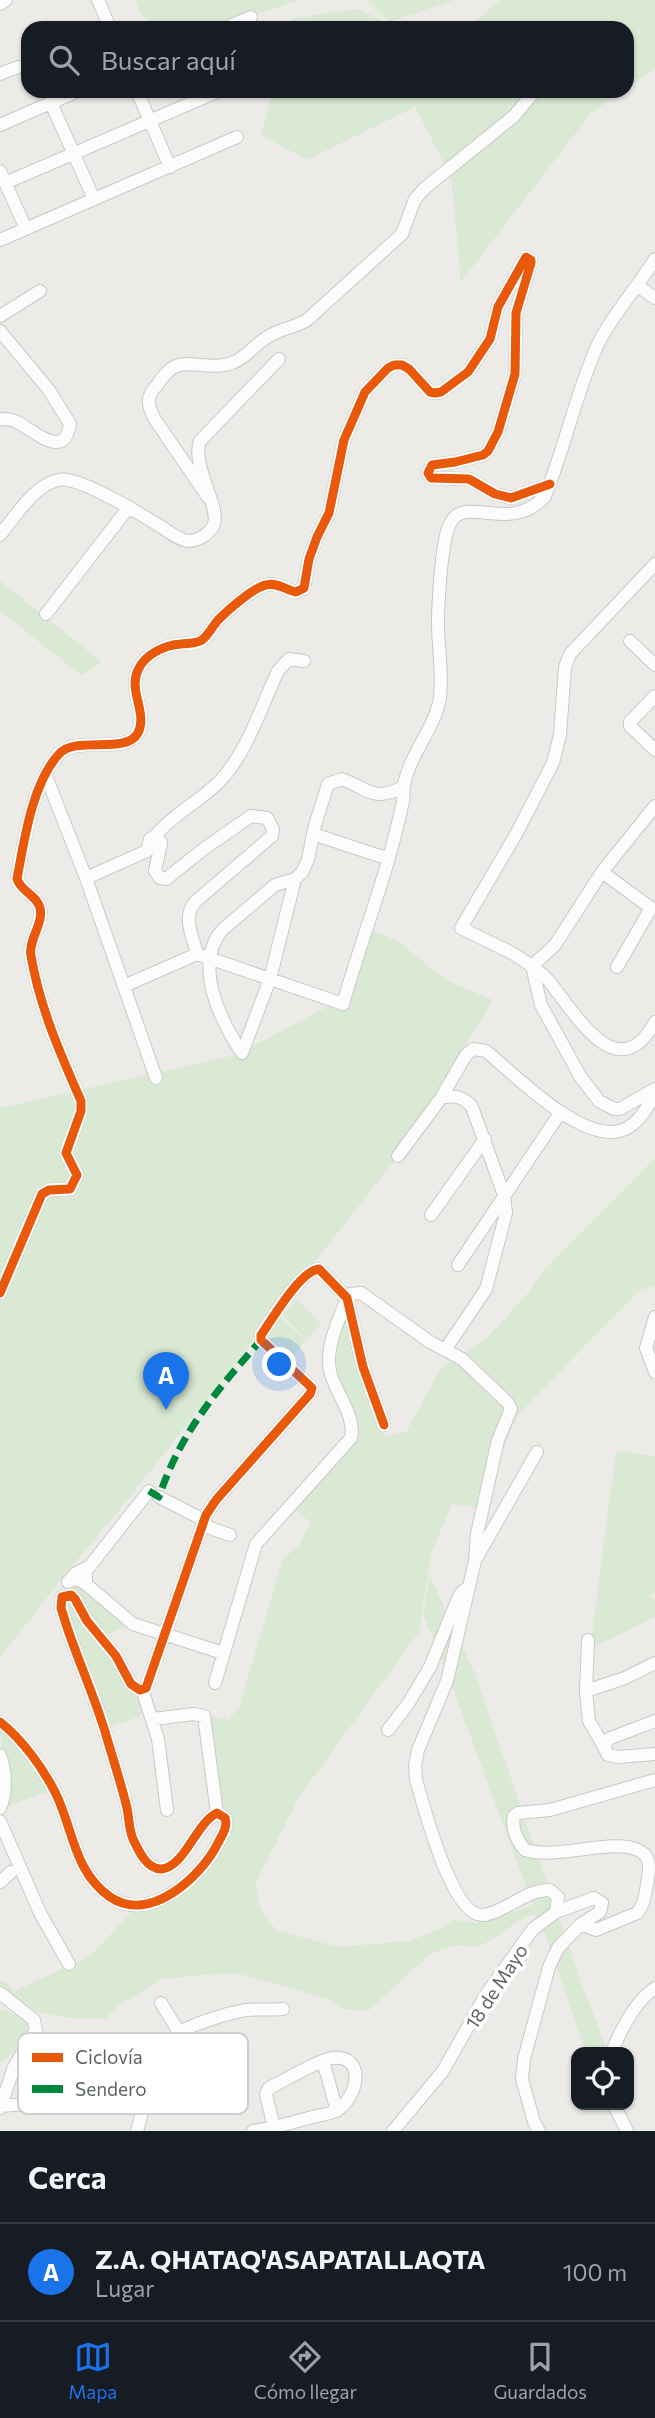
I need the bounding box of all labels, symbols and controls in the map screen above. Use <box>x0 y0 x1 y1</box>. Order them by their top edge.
search box <box>21 21 634 98</box>
icon: search <box>45 41 83 79</box>
text: Buscar aquí <box>101 44 236 75</box>
your location <box>262 1347 296 1381</box>
pin: A <box>143 1352 189 1410</box>
street label: 18 de Mayo <box>460 1939 532 2033</box>
legend <box>18 2033 248 2114</box>
text: Ciclovía <box>75 2045 143 2068</box>
map controls <box>571 2047 634 2110</box>
button: locate <box>571 2047 634 2110</box>
text: Sendero <box>75 2077 147 2100</box>
text: Cerca <box>28 2158 107 2195</box>
text: Z.A. QHATAQ'ASAPATALLAQTA <box>95 2243 486 2274</box>
text: A <box>43 2258 59 2286</box>
text: 100 m <box>563 2258 627 2286</box>
text: Lugar <box>95 2274 155 2302</box>
tab: Mapa <box>68 2338 117 2403</box>
tab: Cómo llegar <box>254 2338 357 2403</box>
tab: Guardados <box>493 2338 587 2403</box>

